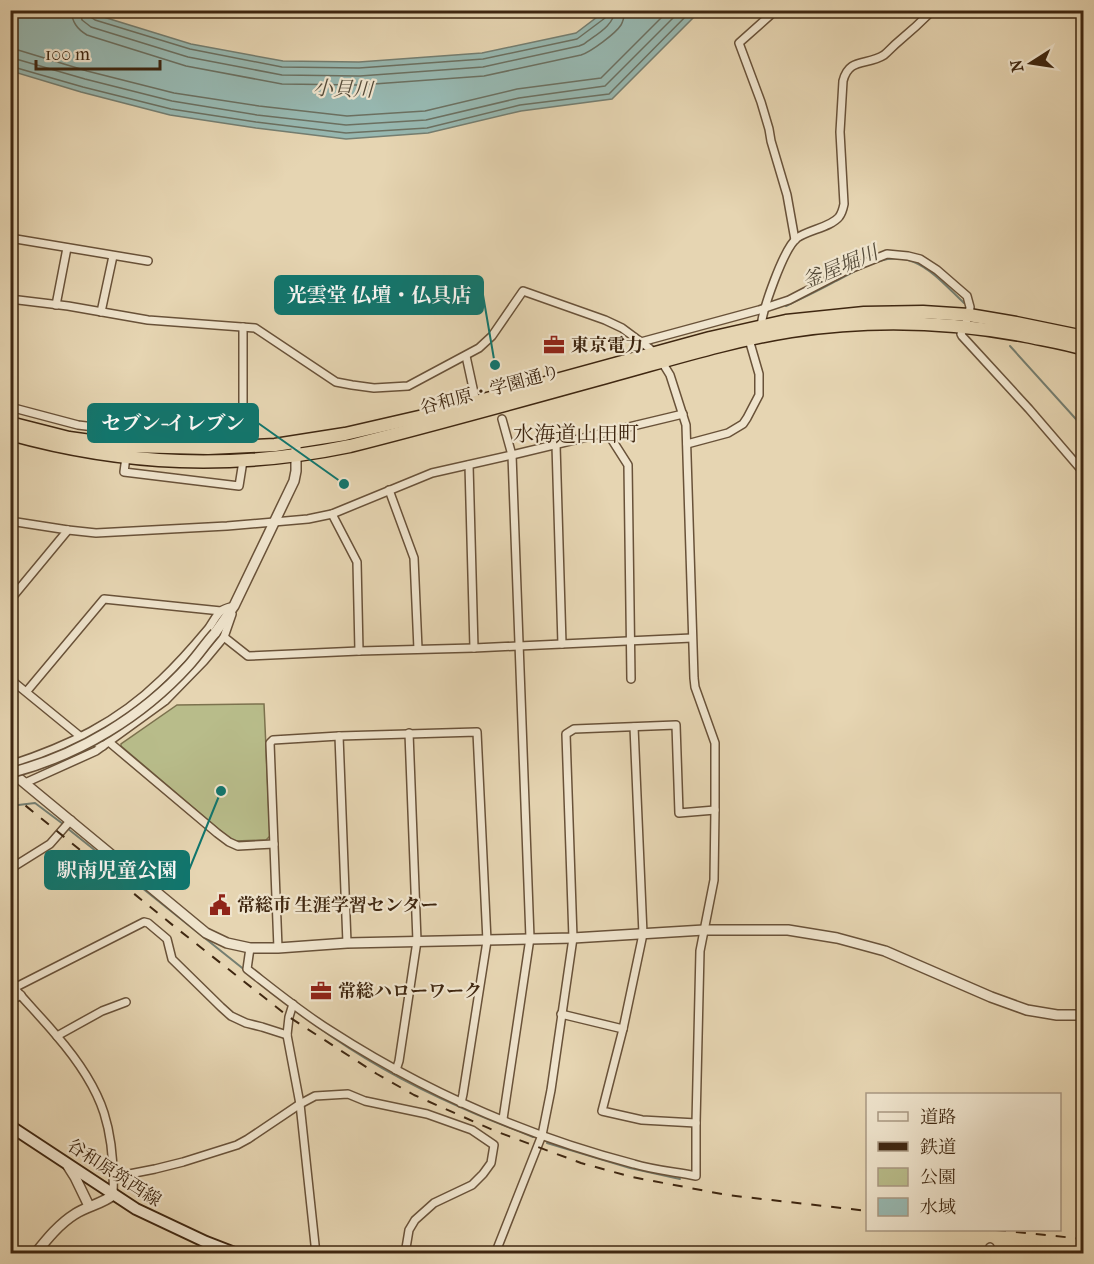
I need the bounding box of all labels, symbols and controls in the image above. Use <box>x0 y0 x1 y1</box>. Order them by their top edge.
scale bar <box>36 33 160 71</box>
north arrow <box>1001 33 1061 93</box>
text: 100 m <box>45 44 90 65</box>
text: N <box>1006 57 1027 74</box>
water label: 小貝川 <box>313 76 375 102</box>
water label: 釜屋堀川 <box>799 240 883 293</box>
callout: 光雲堂 仏壇・仏具店 <box>275 276 483 314</box>
text: 光雲堂 仏壇・仏具店 <box>287 284 471 307</box>
office icon: 東京電力 <box>542 333 566 357</box>
place label: 東京電力 <box>571 335 643 356</box>
street label: 谷和原・学園通り <box>418 361 562 419</box>
callout: セブン-イレブン <box>88 404 258 442</box>
text: セブン-イレブン <box>101 412 245 435</box>
district label: 水海道山田町 <box>513 422 639 446</box>
callout: 駅南児童公園 <box>45 851 189 889</box>
text: 駅南児童公園 <box>57 859 177 882</box>
public building icon: 常総市 生涯学習センター <box>208 893 232 917</box>
place label: 常総市 生涯学習センター <box>237 895 438 916</box>
office icon: 常総ハローワーク <box>309 979 333 1003</box>
place label: 常総ハローワーク <box>338 981 482 1002</box>
legend <box>866 1093 1061 1231</box>
text: 道路 <box>920 1107 956 1128</box>
street label: 谷和原筑西線 <box>63 1135 165 1211</box>
text: 鉄道 <box>920 1137 956 1158</box>
text: 公園 <box>920 1167 956 1188</box>
text: 水域 <box>920 1197 956 1218</box>

